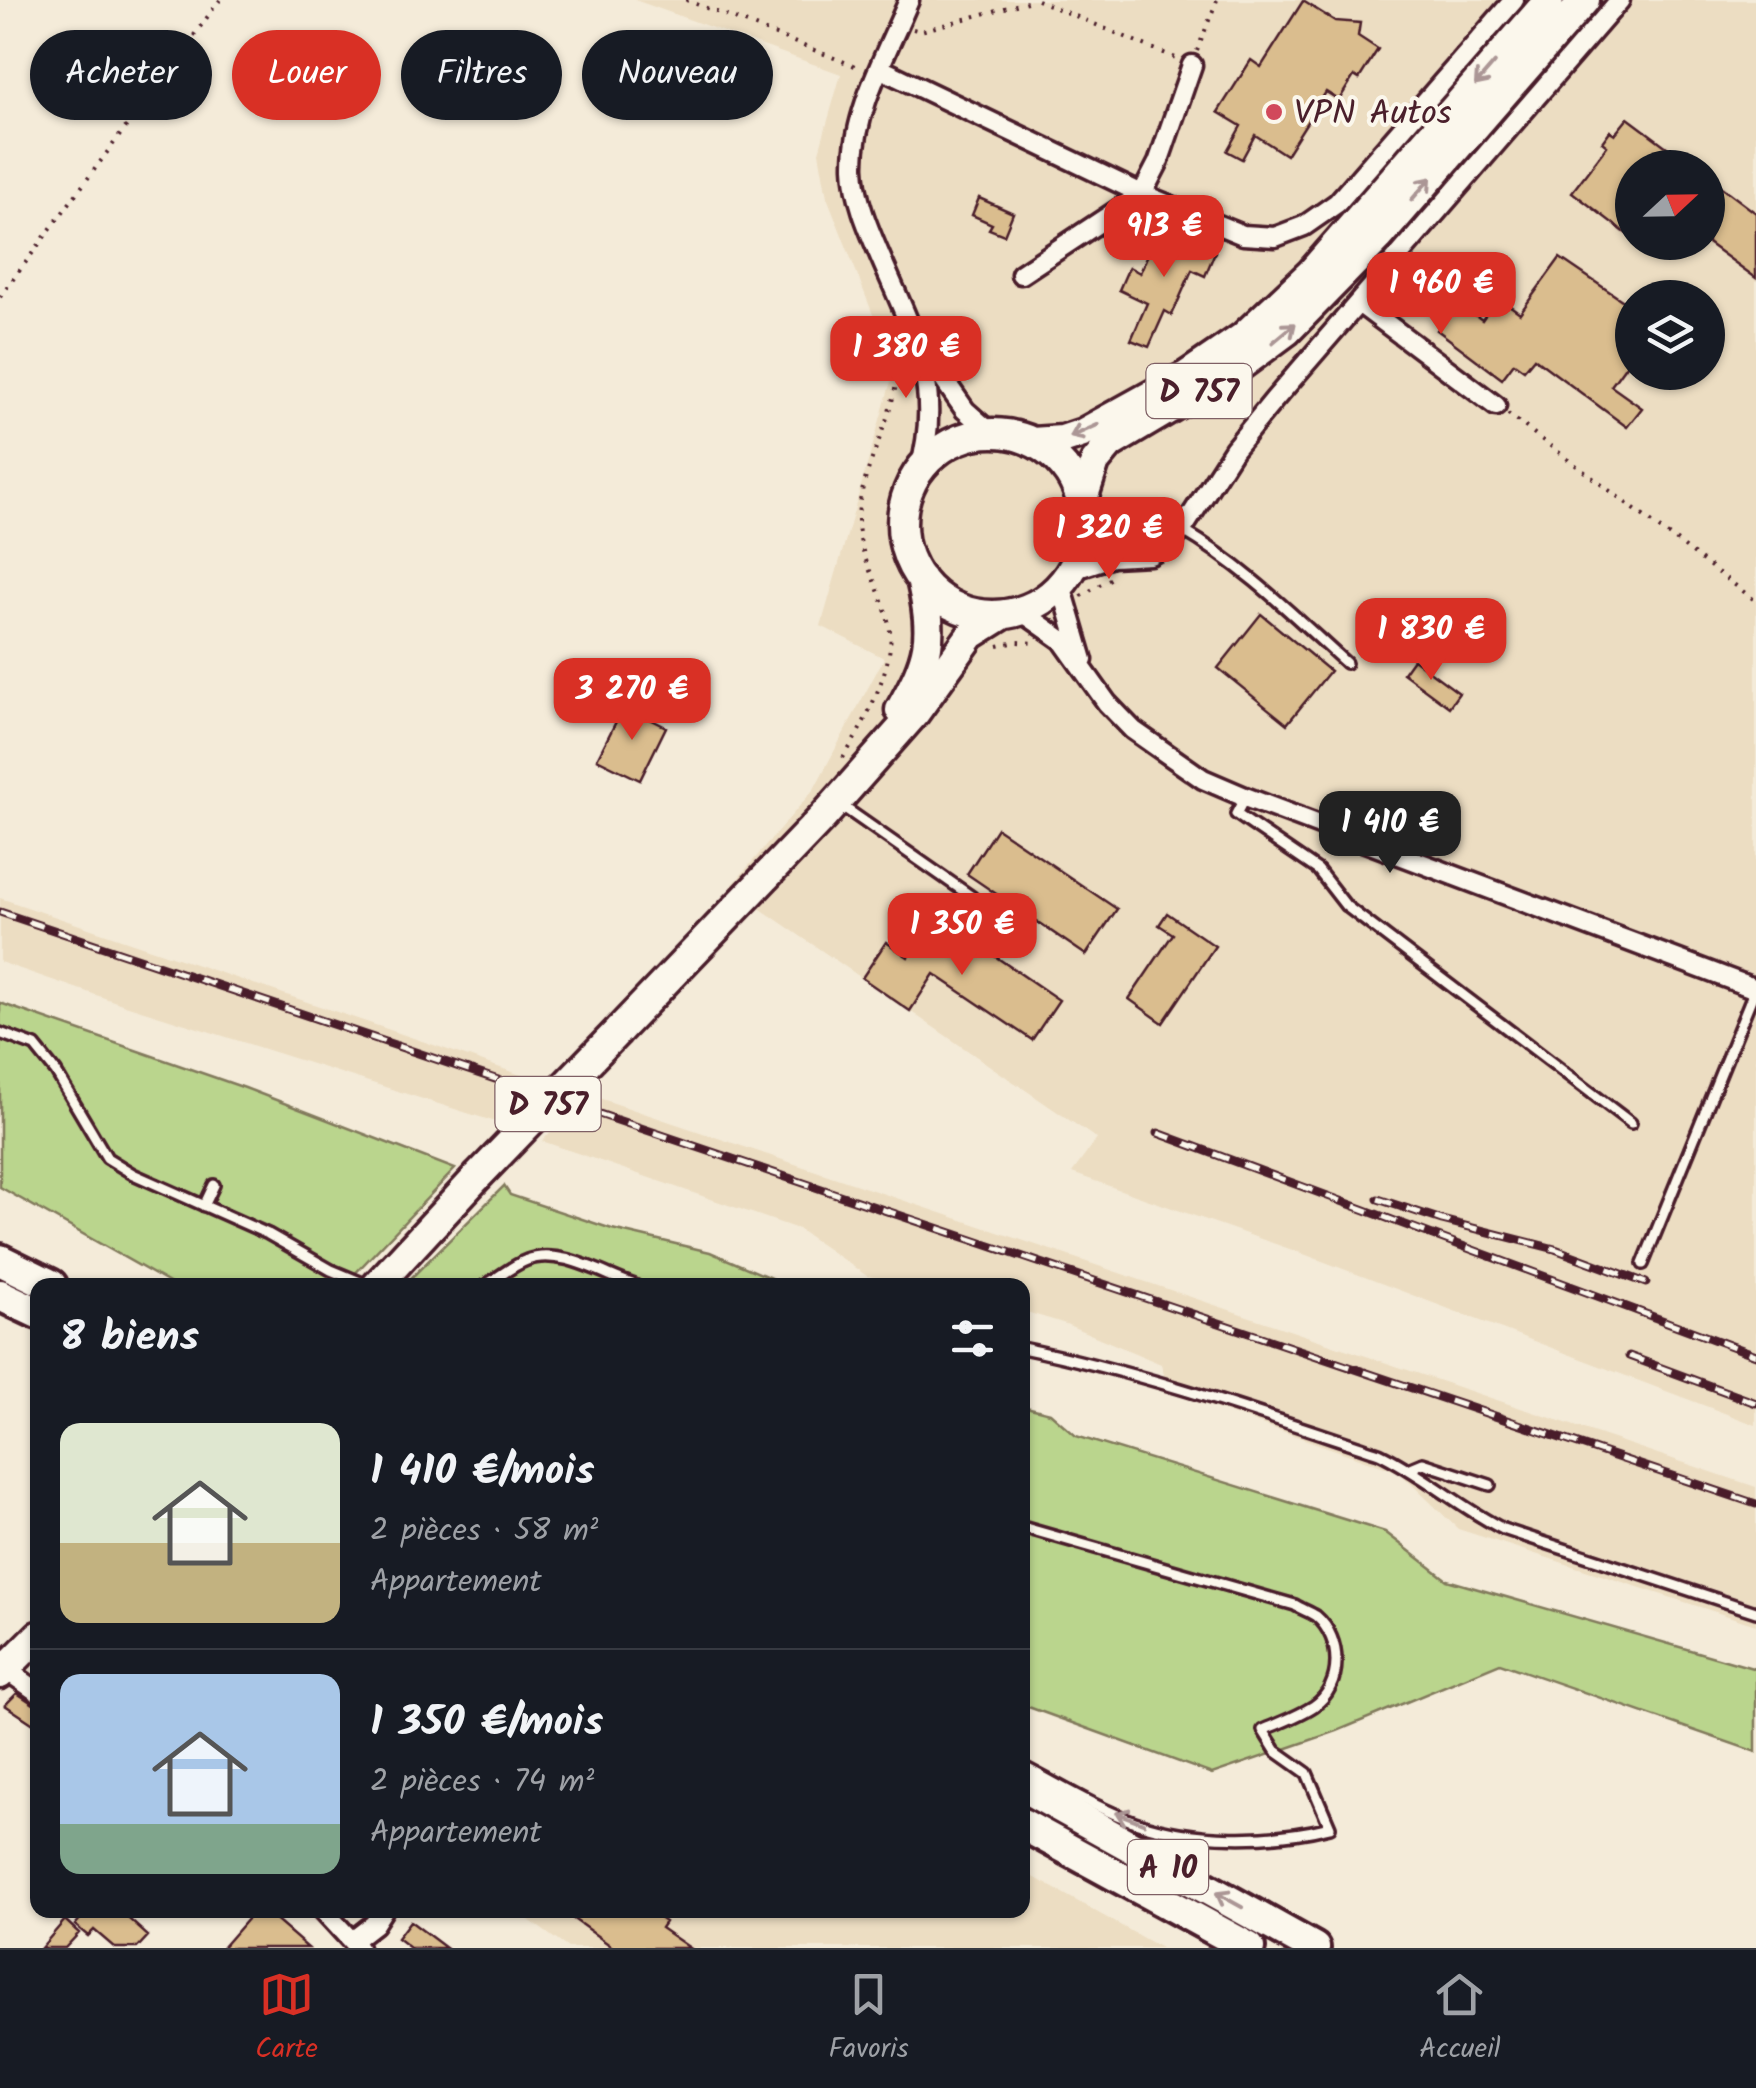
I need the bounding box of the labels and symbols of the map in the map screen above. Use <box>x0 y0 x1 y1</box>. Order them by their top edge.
one-way arrow <box>1473 61 1496 86</box>
place label: VPN Autos <box>1294 87 1452 143</box>
marker: VPN Autos <box>1263 101 1285 123</box>
north arrow <box>1615 150 1725 260</box>
one-way arrow <box>1409 177 1432 202</box>
pin: 913 € <box>1094 195 1234 280</box>
pin: 1 960 € <box>1349 252 1533 337</box>
pin: 1 380 € <box>814 316 998 401</box>
one-way arrow <box>1270 322 1296 344</box>
road number: D 757 <box>1146 364 1252 418</box>
one-way arrow <box>1069 423 1100 441</box>
pin: 1 320 € <box>1017 497 1201 582</box>
pin: 1 830 € <box>1339 598 1523 683</box>
pin: 3 270 € <box>540 658 724 743</box>
pin: 1 410 € <box>1298 791 1482 876</box>
pin: 1 350 € <box>870 893 1054 978</box>
road number: D 757 <box>496 1077 600 1131</box>
one-way arrow <box>1115 1808 1146 1826</box>
road number: A 10 <box>1128 1840 1208 1894</box>
one-way arrow <box>1215 1890 1244 1910</box>

